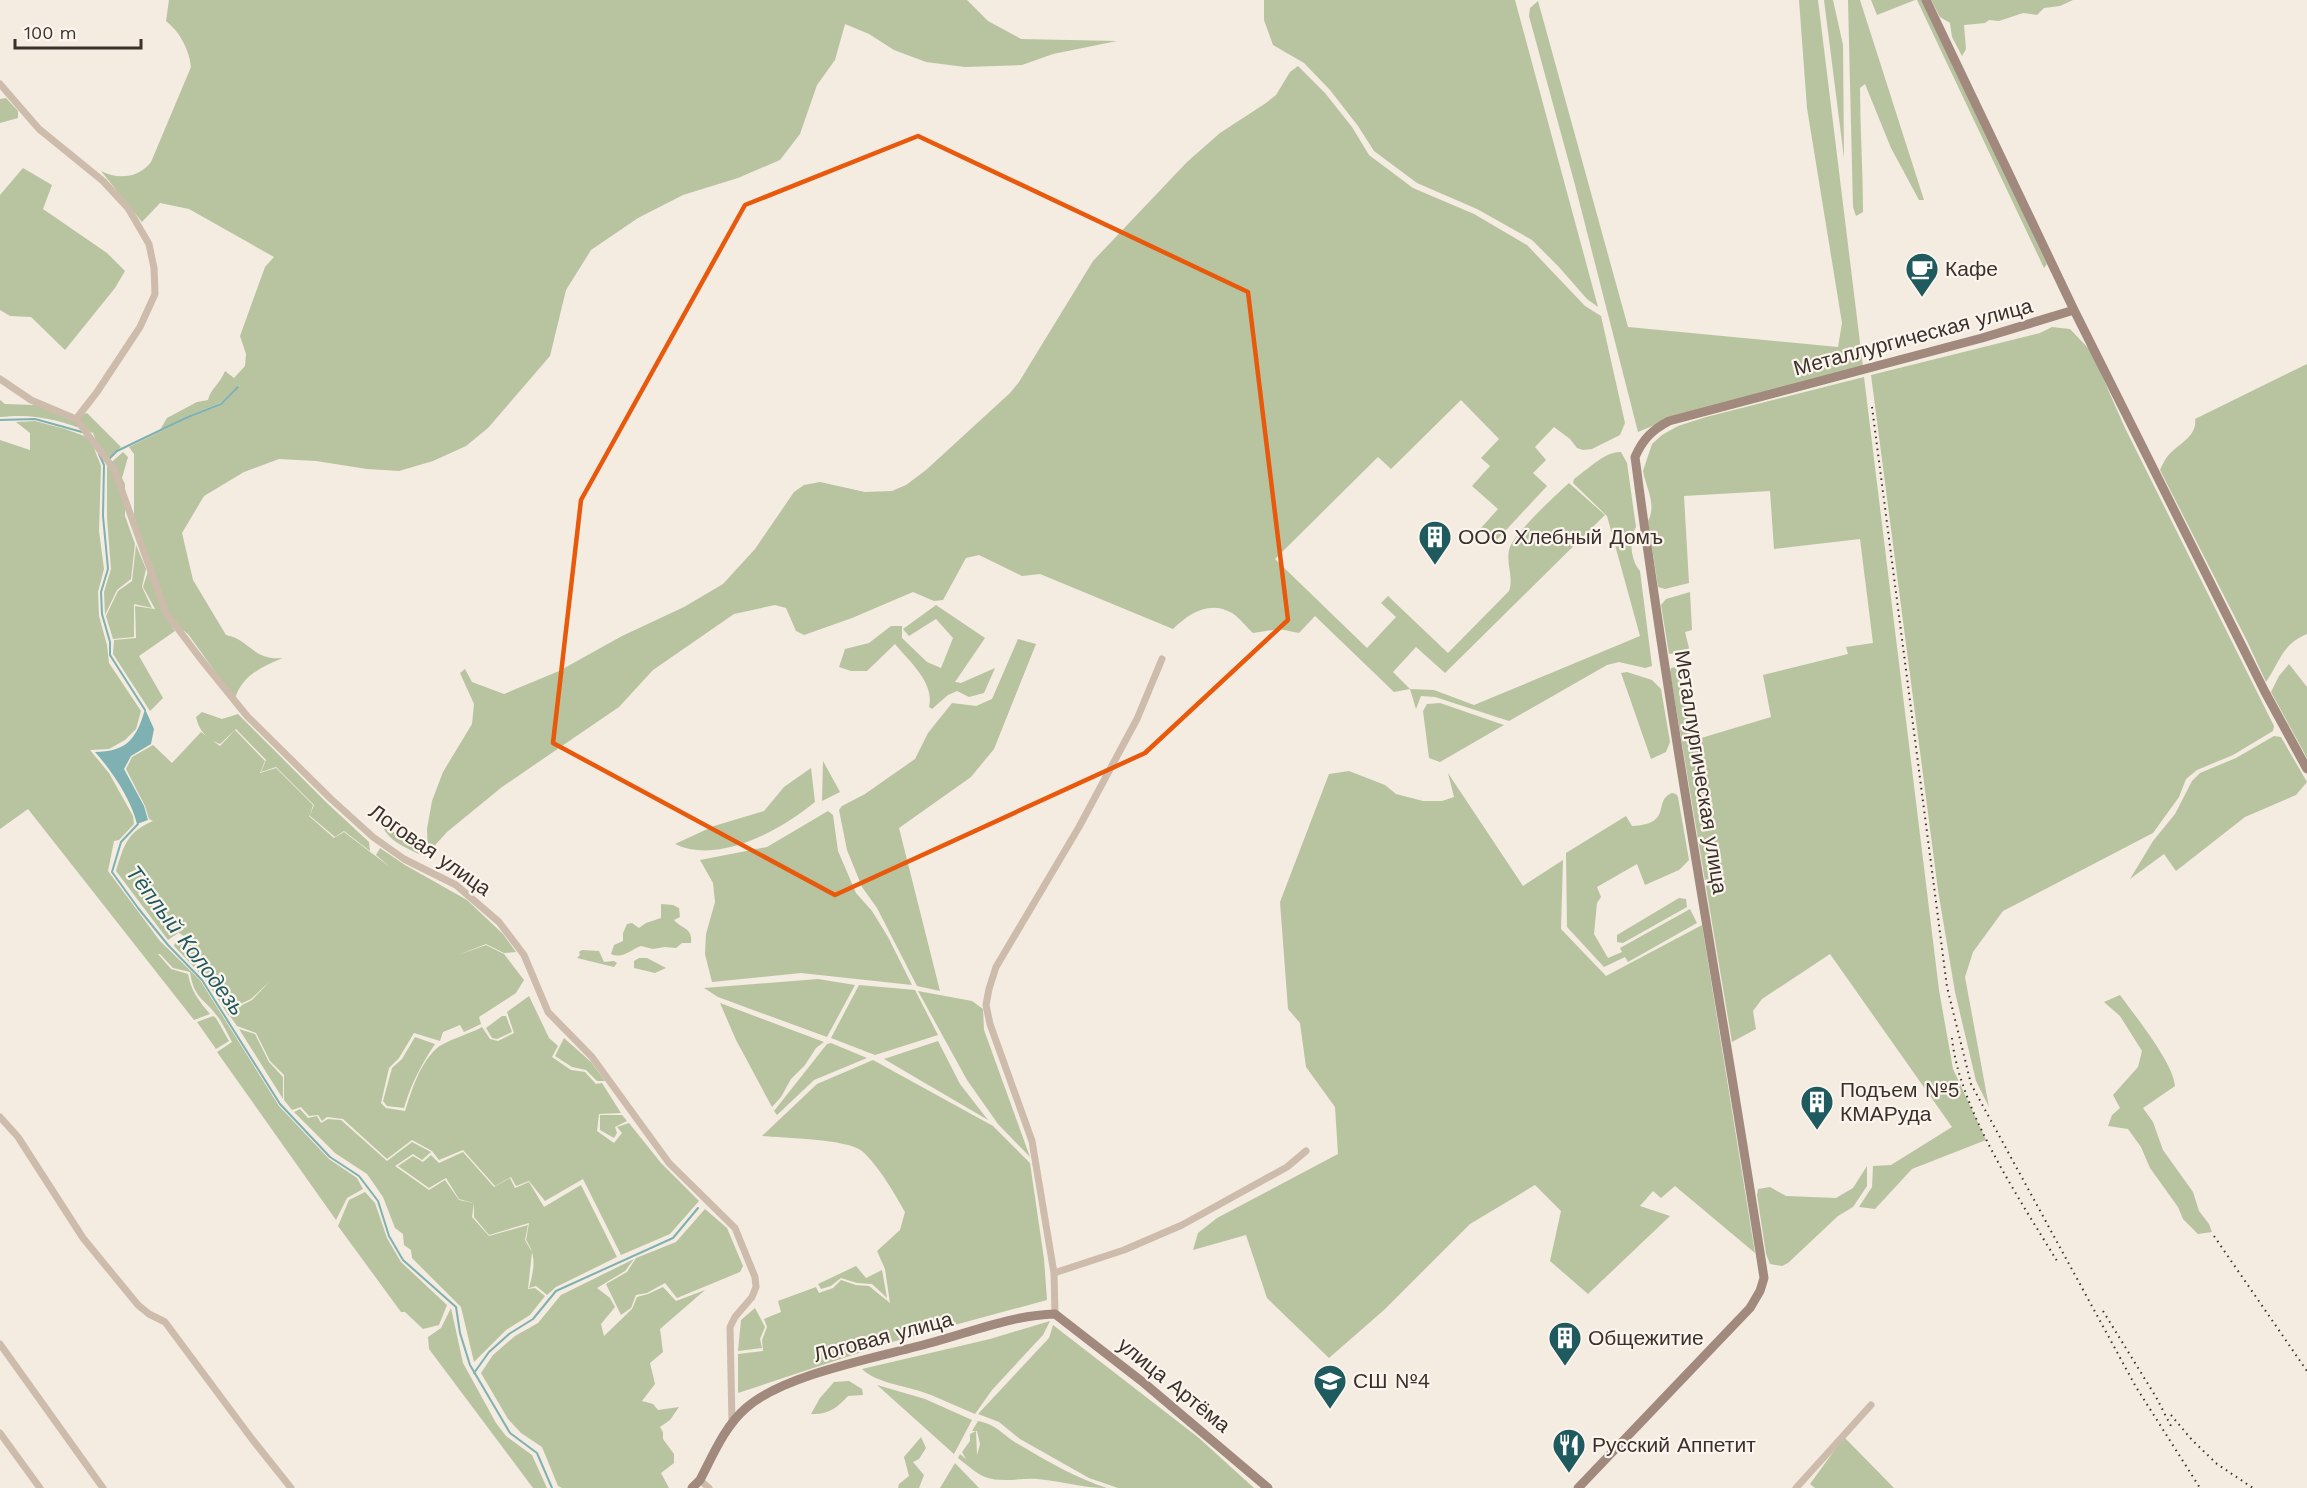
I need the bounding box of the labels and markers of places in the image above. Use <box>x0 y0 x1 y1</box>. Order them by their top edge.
cafe icon: Кафе <box>1904 251 1940 298</box>
place label: Кафе <box>1945 256 1998 281</box>
building icon: ООО Хлебный Домъ <box>1417 519 1453 566</box>
place label: ООО Хлебный Домъ <box>1458 524 1663 549</box>
place label: Подъем №5 КМАРуда <box>1840 1077 1960 1126</box>
building icon: Подъем №5 КМАРуда <box>1799 1084 1835 1131</box>
building icon: Общежитие <box>1547 1320 1583 1367</box>
place label: Общежитие <box>1588 1325 1704 1350</box>
school or university icon: СШ №4 <box>1312 1363 1348 1410</box>
place label: СШ №4 <box>1353 1368 1430 1393</box>
restaurant icon: Русский Аппетит <box>1551 1427 1587 1474</box>
place label: Русский Аппетит <box>1592 1432 1756 1457</box>

